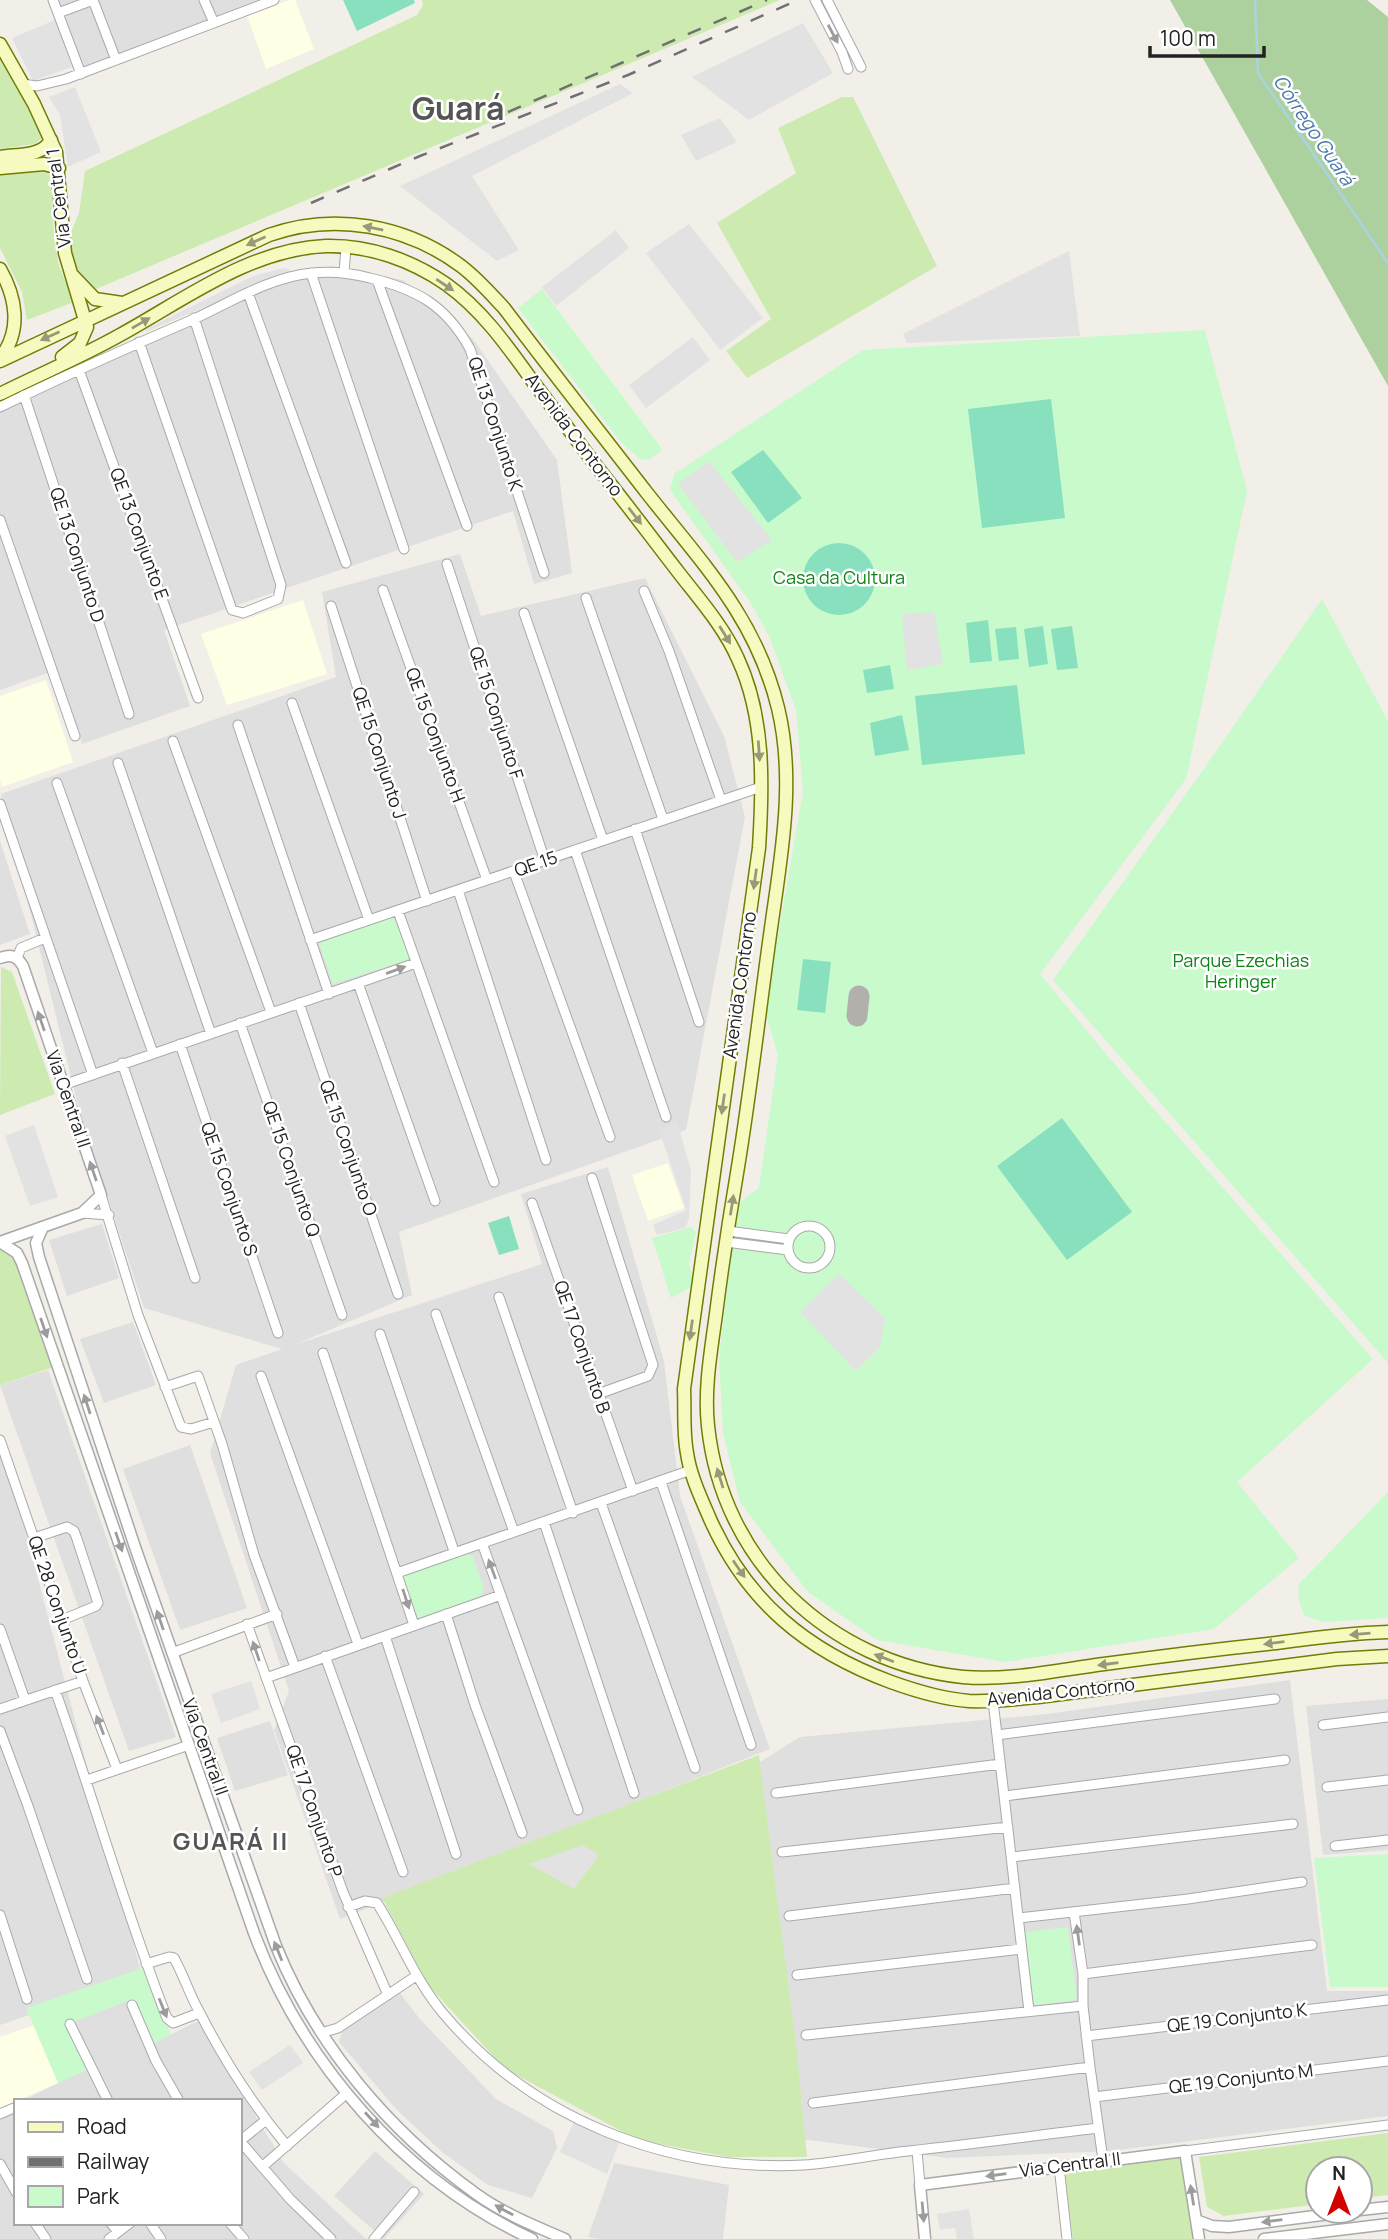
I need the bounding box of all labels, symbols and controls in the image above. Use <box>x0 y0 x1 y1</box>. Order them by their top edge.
scale bar <box>1150 14 1264 58</box>
one-way arrow <box>827 24 838 44</box>
text: 100 m <box>1160 24 1216 52</box>
water label: Córrego Guará <box>1267 70 1361 192</box>
district label: Guará <box>412 86 504 130</box>
street label: Via Central 1 <box>40 147 76 249</box>
one-way arrow <box>362 222 384 233</box>
one-way arrow <box>246 236 267 247</box>
one-way arrow <box>435 278 455 291</box>
one-way arrow <box>132 317 151 329</box>
one-way arrow <box>40 330 60 342</box>
street label: QE 13 Conjunto K <box>463 354 529 494</box>
street label: Avenida Contorno <box>521 368 629 501</box>
street label: QE 13 Conjunto E <box>105 464 175 603</box>
street label: QE 13 Conjunto D <box>45 484 111 625</box>
one-way arrow <box>628 507 643 525</box>
park label: Casa da Cultura <box>773 565 905 589</box>
one-way arrow <box>718 626 731 645</box>
street label: QE 15 Conjunto F <box>464 643 530 782</box>
street label: QE 15 Conjunto H <box>400 664 471 805</box>
street label: QE 15 Conjunto J <box>347 684 413 822</box>
one-way arrow <box>754 740 765 762</box>
street label: QE 15 <box>511 844 561 882</box>
one-way arrow <box>749 868 760 890</box>
street label: Avenida Contorno <box>717 910 761 1060</box>
park label: Parque Ezechias Heringer <box>1173 948 1309 993</box>
one-way arrow <box>385 964 406 975</box>
one-way arrow <box>36 1010 46 1031</box>
street label: Via Central II <box>41 1047 97 1151</box>
street label: QE 15 Conjunto O <box>314 1077 383 1219</box>
one-way arrow <box>717 1093 728 1115</box>
street label: QE 15 Conjunto Q <box>257 1098 326 1240</box>
street label: QE 15 Conjunto S <box>196 1118 264 1259</box>
one-way arrow <box>87 1161 98 1182</box>
one-way arrow <box>727 1194 738 1216</box>
street label: QE 17 Conjunto B <box>549 1277 617 1416</box>
one-way arrow <box>39 1317 50 1338</box>
one-way arrow <box>686 1319 697 1341</box>
one-way arrow <box>81 1394 92 1415</box>
one-way arrow <box>714 1468 724 1489</box>
street label: QE 28 Conjunto U <box>23 1532 93 1677</box>
one-way arrow <box>114 1532 125 1553</box>
one-way arrow <box>486 1558 497 1579</box>
one-way arrow <box>732 1560 746 1578</box>
one-way arrow <box>401 1589 411 1610</box>
one-way arrow <box>154 1609 165 1630</box>
one-way arrow <box>1349 1628 1371 1639</box>
one-way arrow <box>1263 1637 1285 1648</box>
one-way arrow <box>250 1640 261 1661</box>
one-way arrow <box>873 1652 894 1663</box>
one-way arrow <box>1097 1658 1119 1669</box>
street label: Avenida Contorno <box>986 1671 1136 1711</box>
street label: Via Central II <box>177 1695 235 1799</box>
one-way arrow <box>94 1714 105 1735</box>
street label: QE 17 Conjunto P <box>281 1741 349 1880</box>
district label: GUARÁ II <box>173 1824 289 1857</box>
one-way arrow <box>1072 1924 1083 1946</box>
one-way arrow <box>273 1940 284 1961</box>
street label: QE 19 Conjunto K <box>1166 1996 1308 2037</box>
one-way arrow <box>158 1998 169 2019</box>
street label: QE 19 Conjunto M <box>1167 2057 1314 2099</box>
legend <box>14 2099 242 2225</box>
one-way arrow <box>363 2111 379 2128</box>
text: Road <box>77 2112 127 2140</box>
street label: Via Central II <box>1018 2146 1122 2182</box>
text: Railway <box>77 2147 149 2175</box>
north arrow <box>1304 2155 1374 2225</box>
text: N <box>1332 2160 1346 2186</box>
one-way arrow <box>985 2170 1007 2181</box>
text: Park <box>77 2182 119 2210</box>
one-way arrow <box>1187 2184 1198 2206</box>
one-way arrow <box>918 2201 929 2223</box>
one-way arrow <box>494 2204 514 2216</box>
one-way arrow <box>1261 2216 1283 2227</box>

